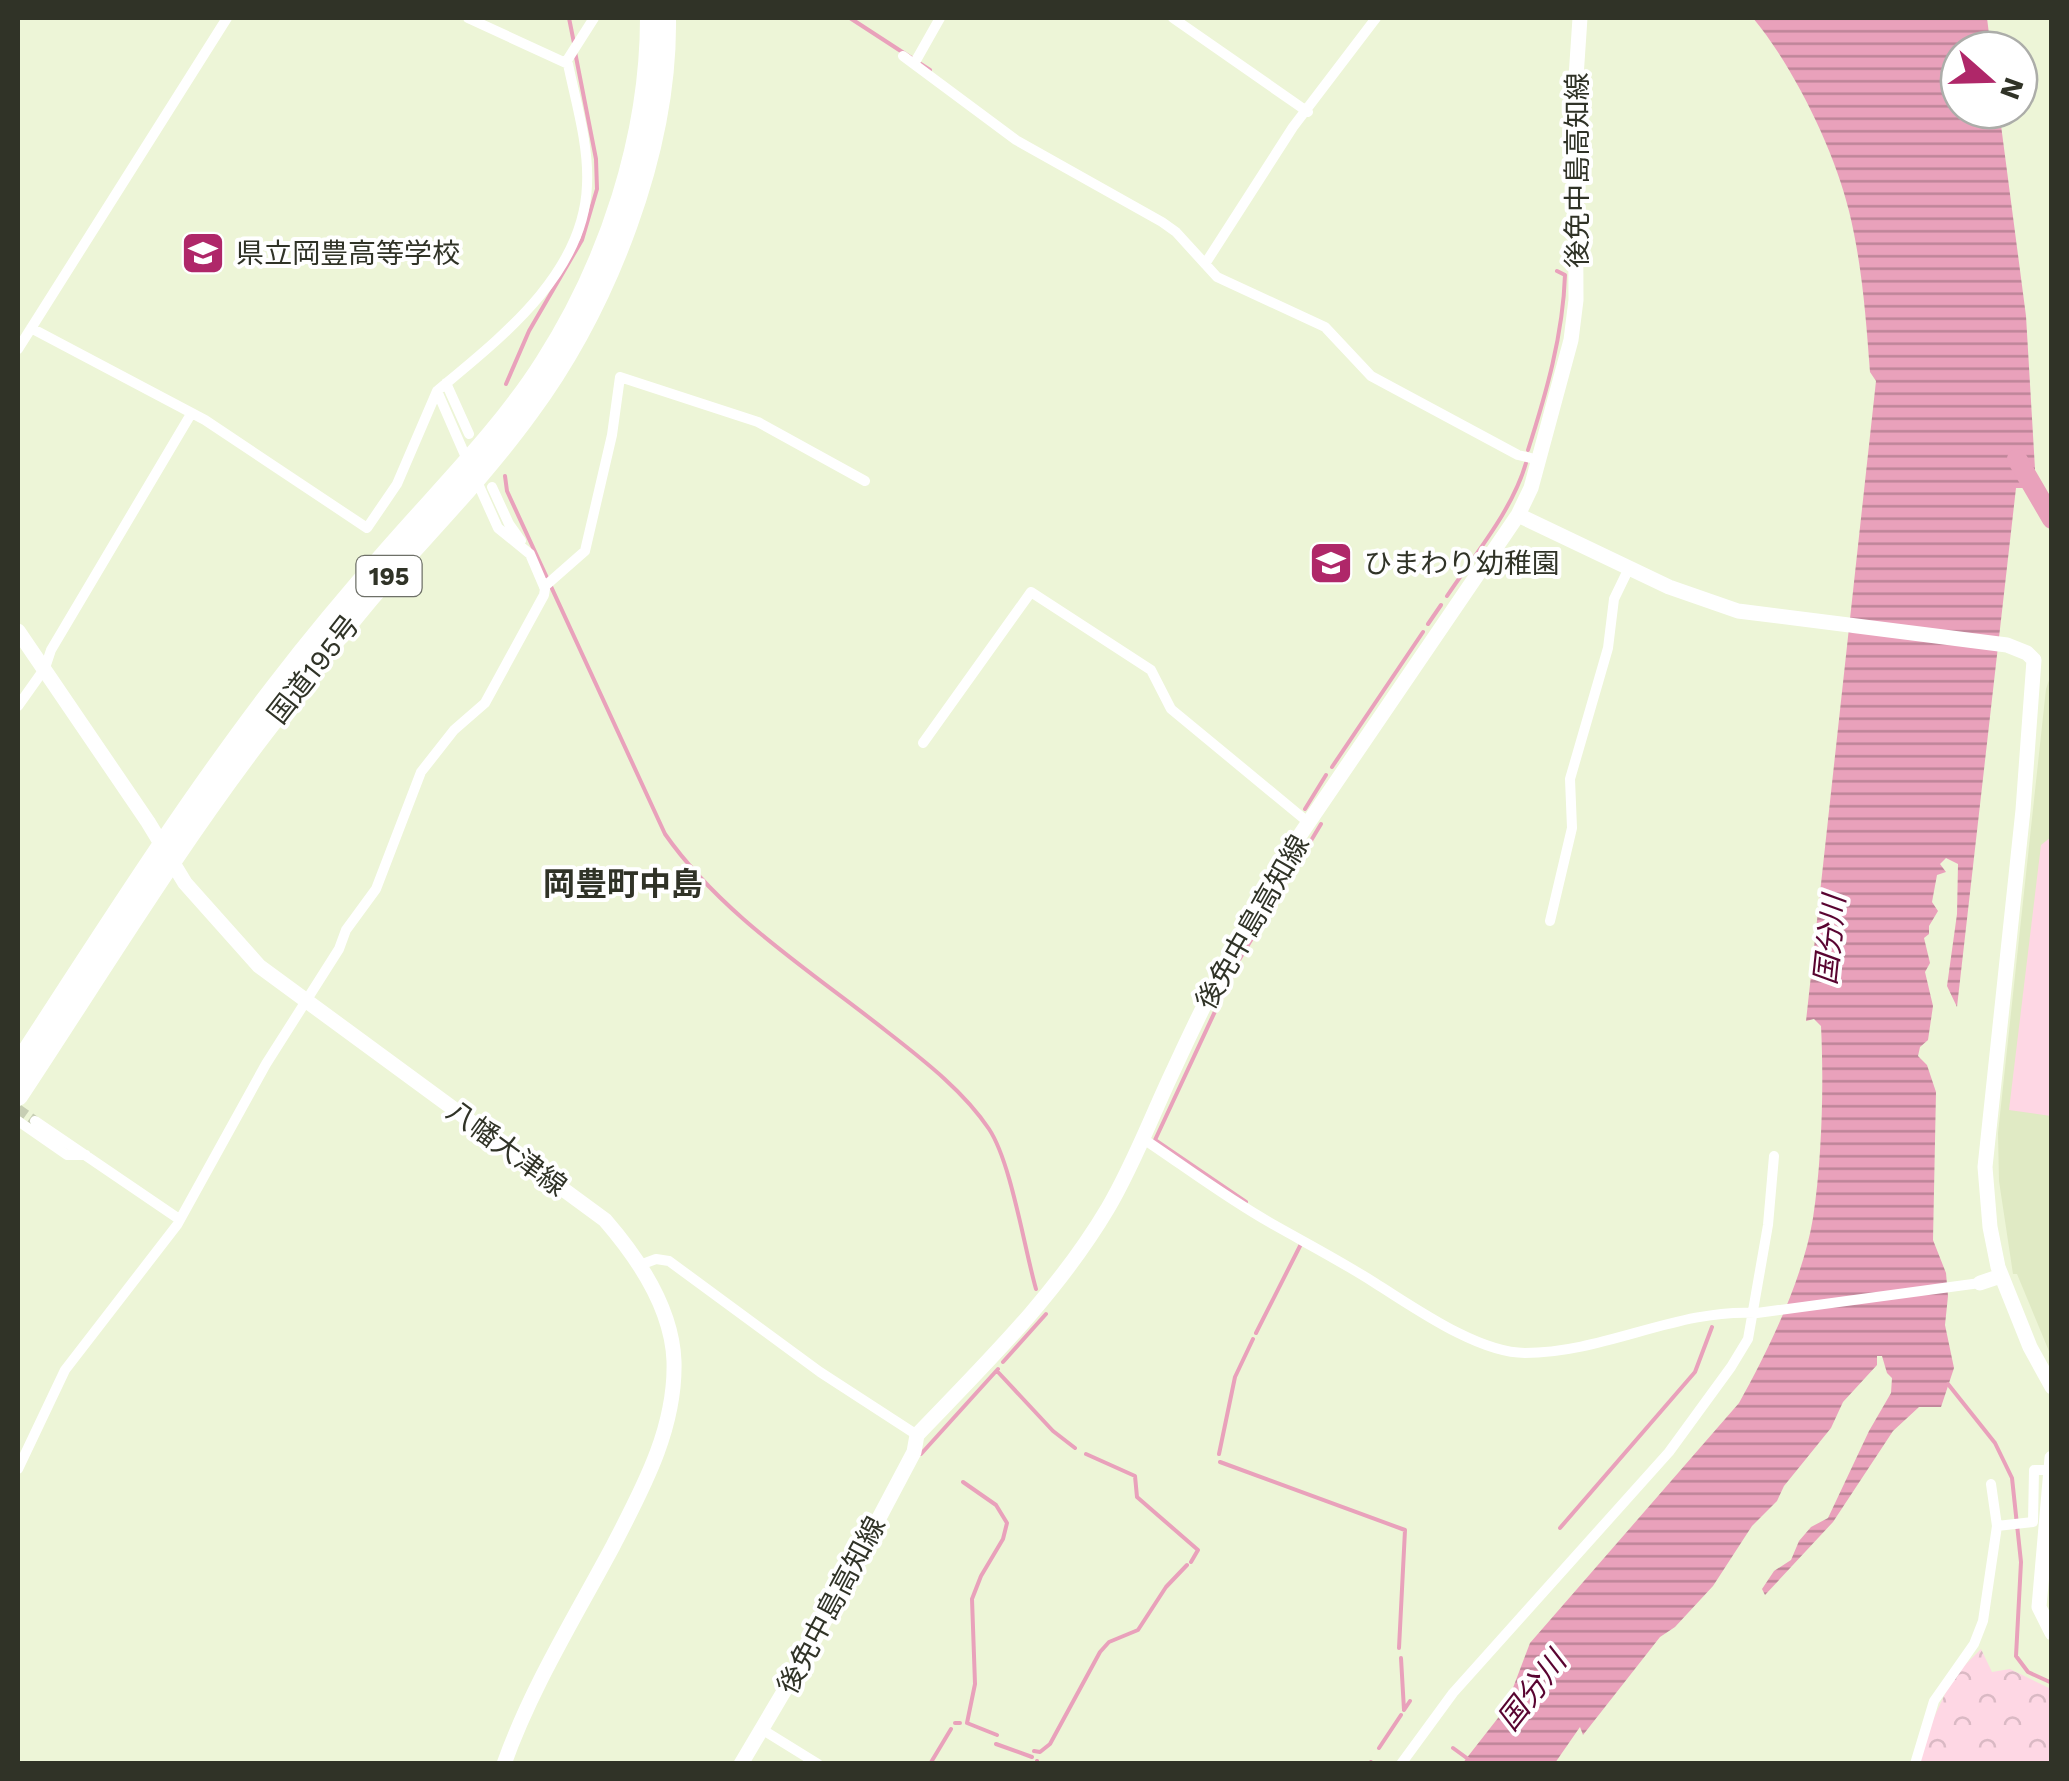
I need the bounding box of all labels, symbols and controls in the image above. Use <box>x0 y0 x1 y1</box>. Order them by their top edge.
north arrow <box>1939 30 2039 130</box>
street label: 後免中島高知線 <box>1561 72 1594 268</box>
text: N <box>1993 73 2031 104</box>
school or university icon: 県立岡豊高等学校 <box>180 230 226 276</box>
place label: 県立岡豊高等学校 <box>236 237 460 270</box>
school or university icon: ひまわり幼稚園 <box>1308 540 1354 586</box>
place label: ひまわり幼稚園 <box>1364 547 1560 580</box>
road number: 195 <box>356 556 422 596</box>
street label: 国道195号 <box>261 609 366 730</box>
street label: 後免中島高知線 <box>1189 829 1316 1015</box>
district label: 岡豊町中島 <box>543 865 703 903</box>
water label: 国分川 <box>1807 890 1852 987</box>
street label: 八幡大津線 <box>440 1094 573 1203</box>
street label: 後免中島高知線 <box>771 1511 892 1700</box>
water label: 国分川 <box>1490 1642 1575 1737</box>

